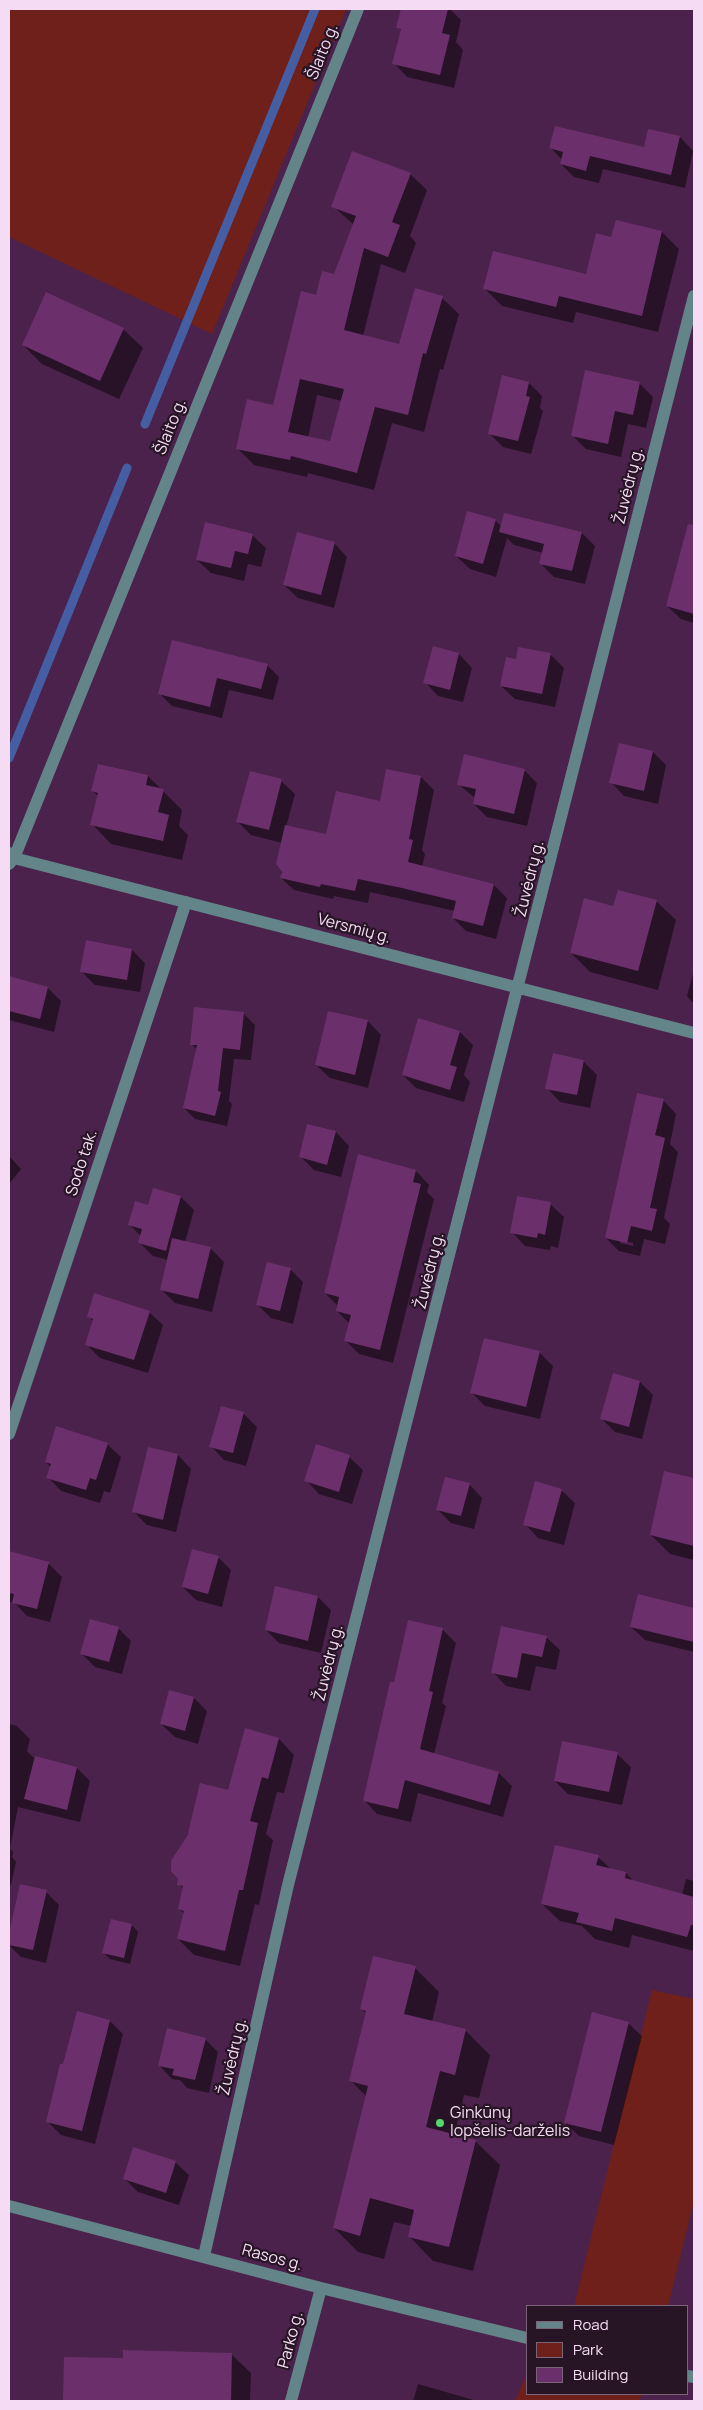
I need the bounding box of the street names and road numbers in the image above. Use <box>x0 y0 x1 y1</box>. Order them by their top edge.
street label: Šlaito g. <box>303 21 343 83</box>
street label: Šlaito g. <box>151 396 191 458</box>
street label: Žuvėdrų g. <box>610 446 648 526</box>
street label: Žuvėdrų g. <box>511 839 549 919</box>
street label: Versmių g. <box>315 910 393 948</box>
street label: Sodo tak. <box>62 1127 102 1199</box>
street label: Žuvėdrų g. <box>411 1231 449 1311</box>
street label: Žuvėdrų g. <box>310 1623 348 1703</box>
street label: Žuvėdrų g. <box>215 2017 251 2097</box>
street label: Rasos g. <box>240 2241 304 2275</box>
street label: Parko g. <box>274 2310 308 2370</box>

